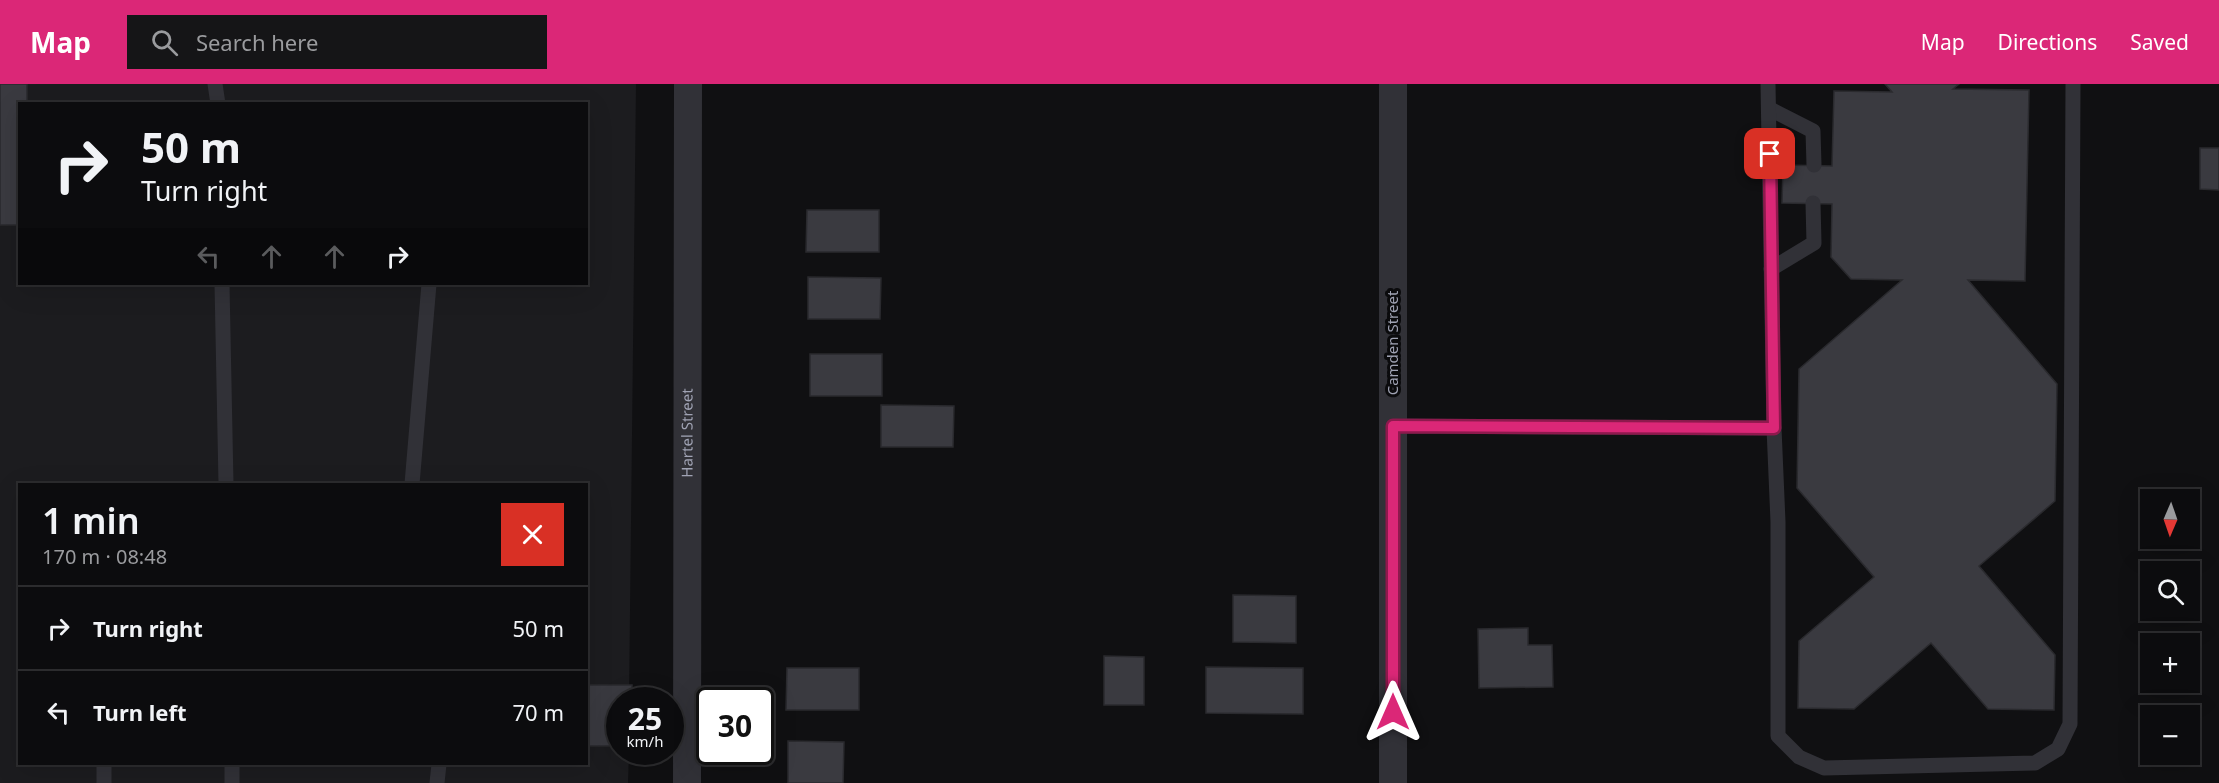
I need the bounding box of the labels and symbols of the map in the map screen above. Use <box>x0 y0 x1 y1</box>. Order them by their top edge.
pin <box>1744 128 1795 179</box>
street label: Camden Street <box>1382 290 1402 395</box>
street label: Hartel Street <box>676 388 697 478</box>
north arrow <box>2140 489 2200 549</box>
position arrow <box>1361 680 1425 744</box>
speed limit sign: 30 <box>696 687 774 765</box>

